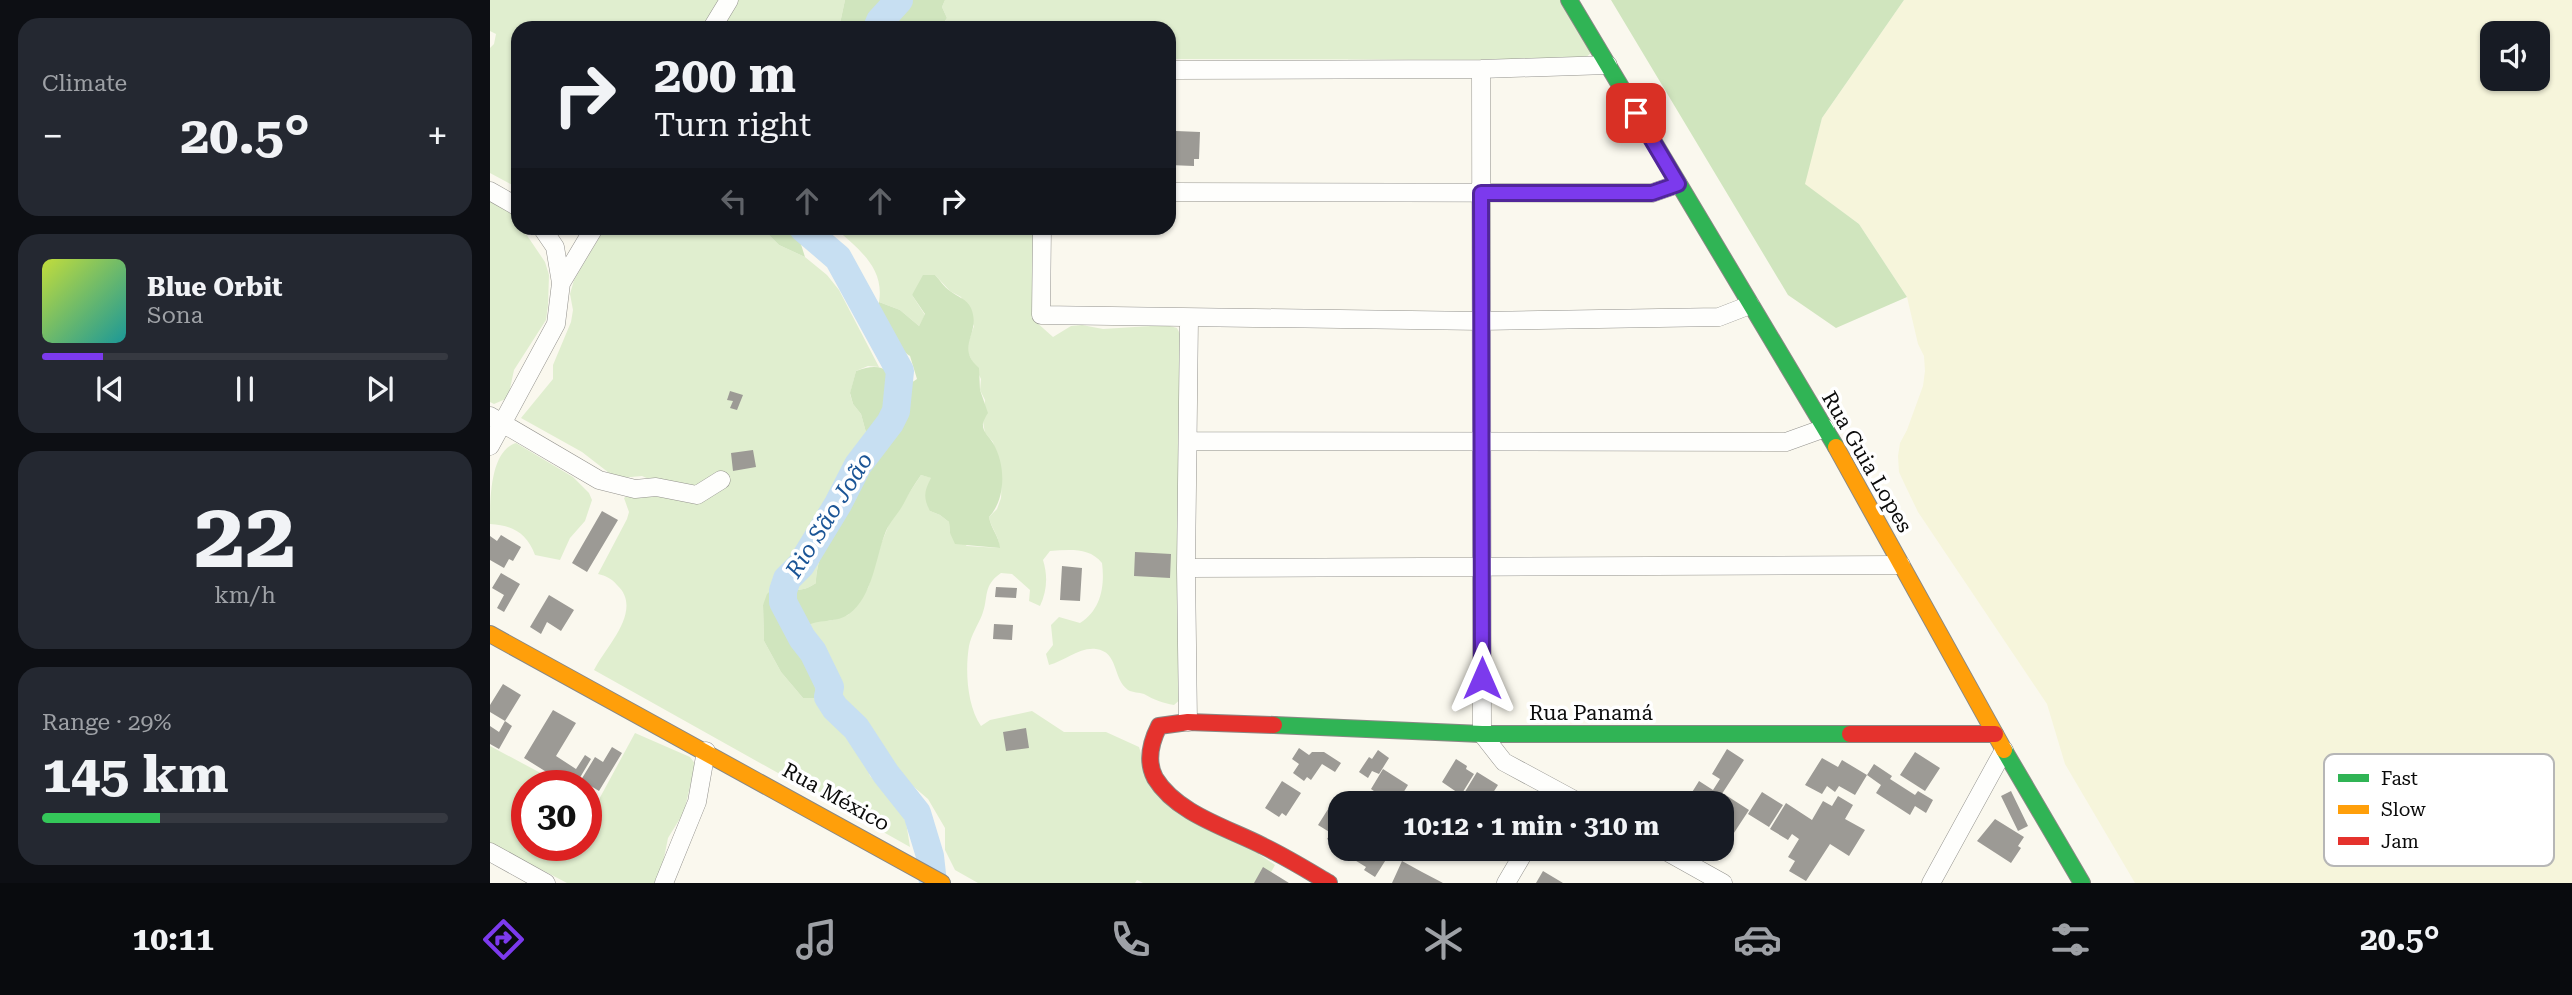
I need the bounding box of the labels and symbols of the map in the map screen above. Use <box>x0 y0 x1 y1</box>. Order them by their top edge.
pin <box>1606 83 1666 143</box>
street label: Rua Guia Lopes <box>1817 387 1917 537</box>
water label: Rio São João <box>780 448 879 584</box>
position arrow <box>1445 641 1519 715</box>
street label: Rua Panamá <box>1529 701 1653 725</box>
legend <box>2324 754 2554 866</box>
street label: Rua México <box>778 758 894 836</box>
text: Fast <box>2381 767 2418 790</box>
speed limit sign: 30 <box>511 770 602 861</box>
text: Slow <box>2381 798 2426 821</box>
text: Jam <box>2381 830 2419 853</box>

